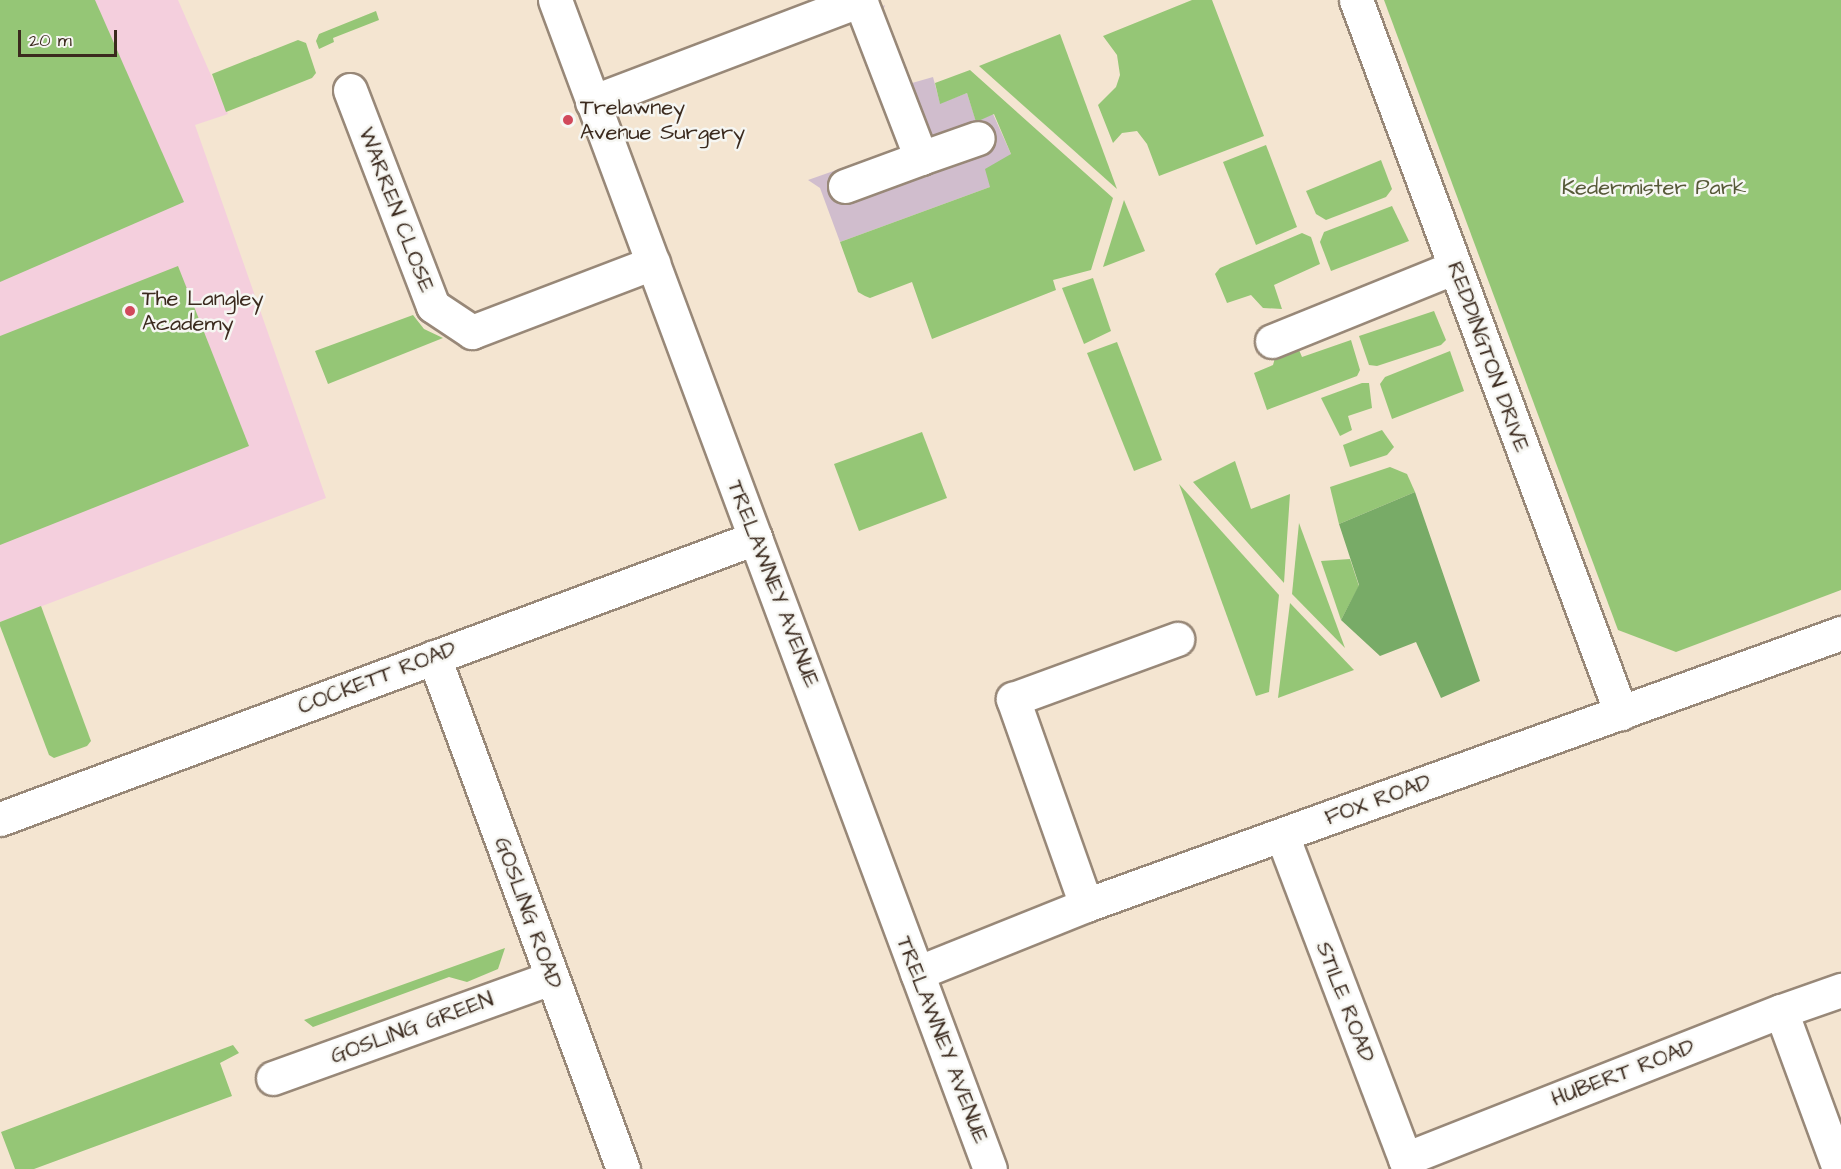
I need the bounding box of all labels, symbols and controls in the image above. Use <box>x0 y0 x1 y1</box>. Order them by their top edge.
scale bar <box>21 18 120 56</box>
text: 20 m <box>29 28 72 53</box>
place label: Trelawney Avenue Surgery <box>580 94 745 146</box>
marker: Trelawney Avenue Surgery <box>561 113 575 127</box>
street label: WARREN CLOSE <box>352 124 440 296</box>
park label: Kedermister Park <box>1562 175 1746 201</box>
street label: REDDINGTON DRIVE <box>1441 258 1535 456</box>
place label: The Langley Academy <box>142 285 264 336</box>
marker: The Langley Academy <box>123 304 137 318</box>
street label: TRELAWNEY AVENUE <box>721 477 825 691</box>
street label: COCKETT ROAD <box>294 636 460 720</box>
street label: FOX ROAD <box>1321 769 1435 831</box>
street label: GOSLING ROAD <box>488 834 568 992</box>
street label: TRELAWNEY AVENUE <box>890 933 994 1147</box>
street label: STILE ROAD <box>1310 938 1380 1066</box>
street label: GOSLING GREEN <box>327 986 497 1070</box>
street label: HUBERT ROAD <box>1548 1034 1698 1112</box>

